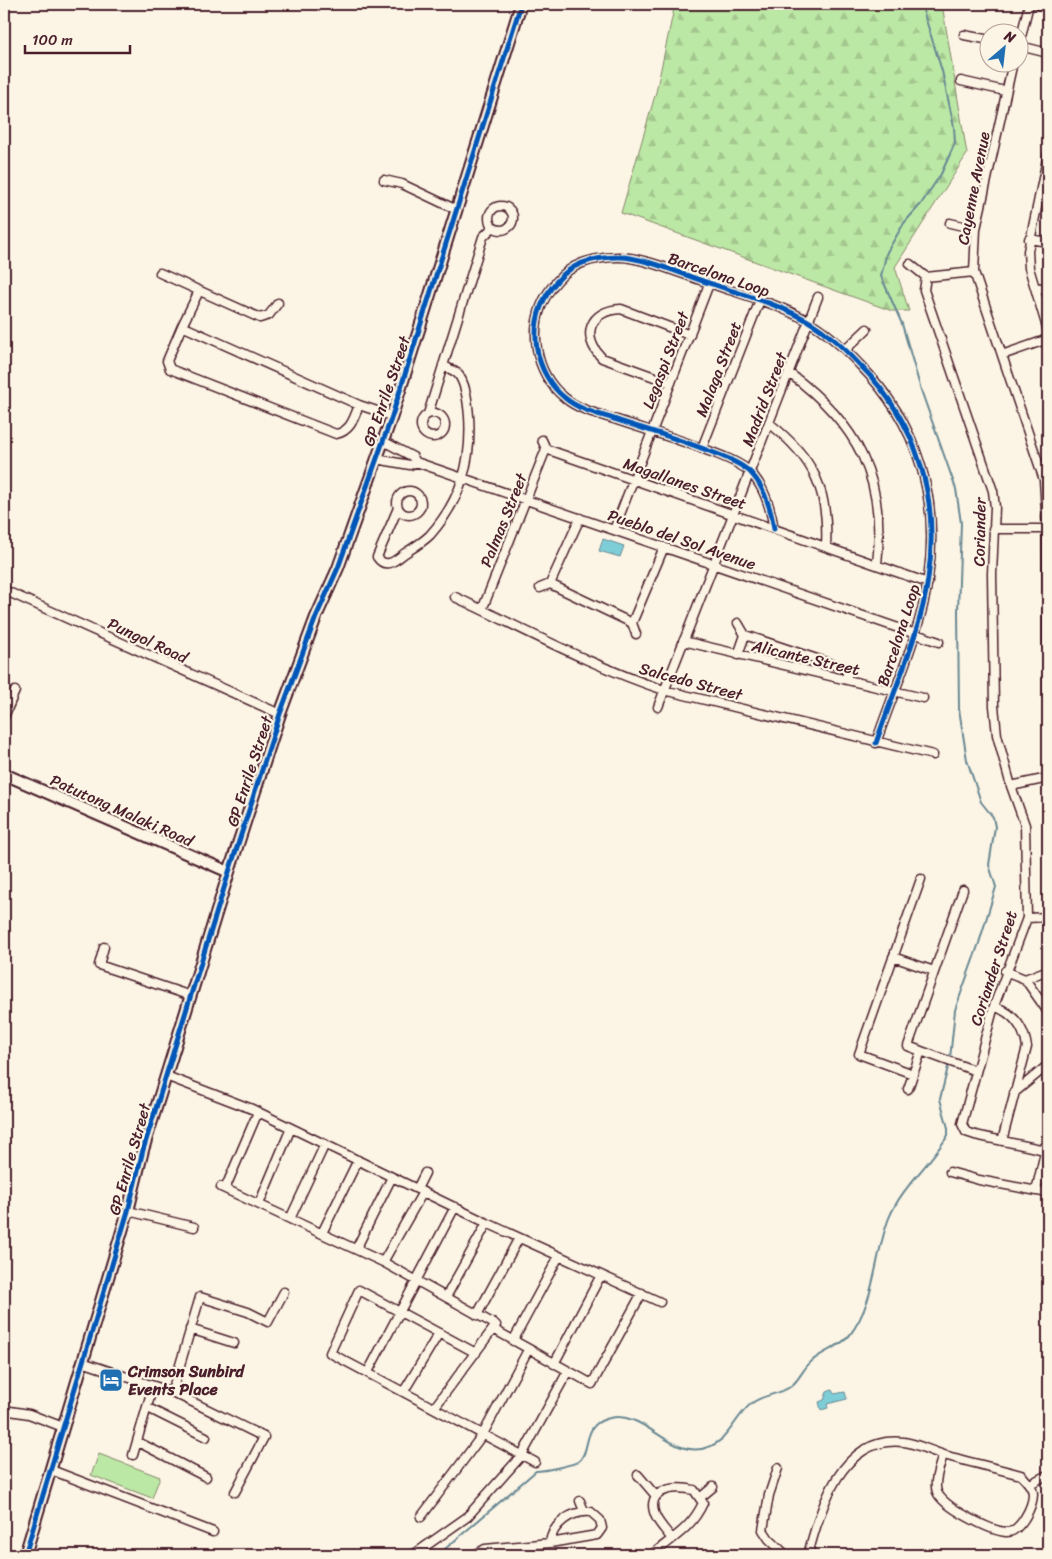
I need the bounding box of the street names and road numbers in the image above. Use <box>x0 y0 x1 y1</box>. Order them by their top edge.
street label: Cayenne Avenue <box>948 129 999 247</box>
street label: Barcelona Loop <box>664 243 774 306</box>
street label: Legaspi Street <box>634 307 698 413</box>
street label: Malaga Street <box>687 317 750 421</box>
street label: GP Enrile Street <box>354 332 419 450</box>
street label: Madrid Street <box>733 347 796 451</box>
street label: Magallanes Street <box>619 449 750 518</box>
street label: Palmas Street <box>471 468 536 572</box>
street label: Coriander <box>964 496 995 567</box>
street label: Pueblo del Sol Avenue <box>604 500 760 578</box>
street label: Barcelona Loop <box>868 580 929 690</box>
street label: Pungol Road <box>103 609 194 672</box>
street label: Alicante Street <box>748 631 863 684</box>
street label: Salcedo Street <box>636 654 746 709</box>
street label: GP Enrile Street <box>218 712 281 830</box>
street label: Patutong Malaki Road <box>45 766 200 856</box>
street label: Coriander Street <box>961 907 1026 1030</box>
street label: GP Enrile Street <box>100 1099 159 1218</box>

